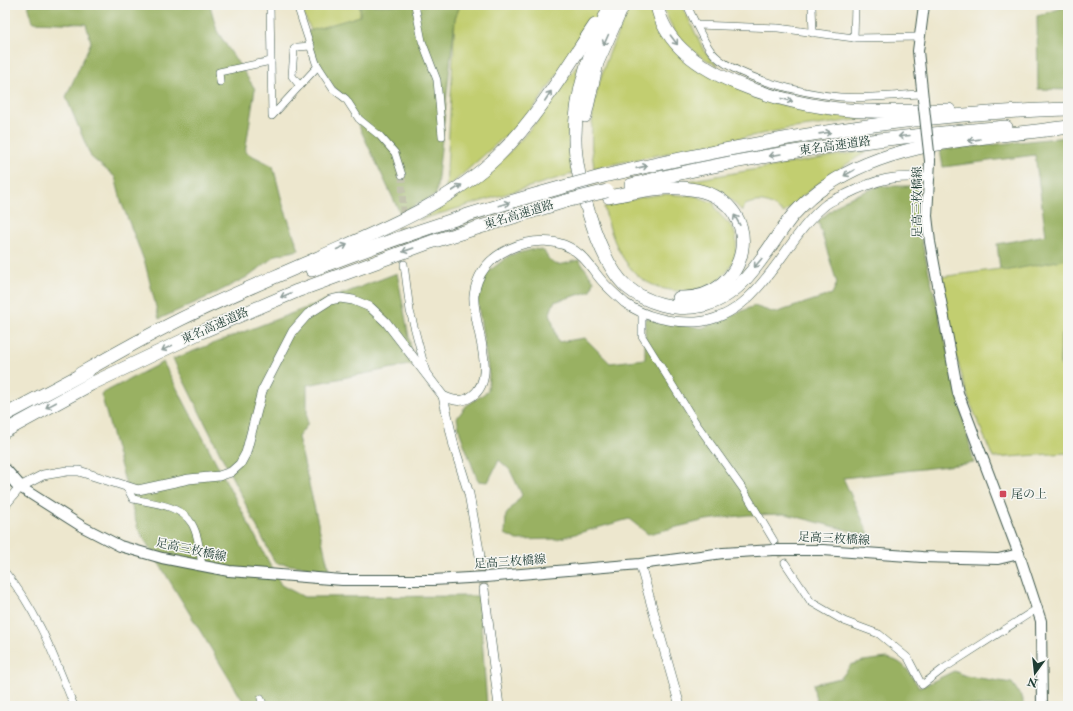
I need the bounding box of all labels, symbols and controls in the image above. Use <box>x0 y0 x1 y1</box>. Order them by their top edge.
one-way arrow <box>602 34 609 46</box>
one-way arrow <box>670 34 678 45</box>
one-way arrow <box>544 91 552 102</box>
one-way arrow <box>780 96 793 104</box>
one-way arrow <box>818 129 831 137</box>
one-way arrow <box>898 133 911 140</box>
street label: 東名高速道路 <box>798 134 872 158</box>
one-way arrow <box>968 136 981 144</box>
one-way arrow <box>769 151 782 159</box>
one-way arrow <box>636 163 649 171</box>
street label: 足高三枚橋線 <box>910 166 925 238</box>
one-way arrow <box>843 169 855 177</box>
one-way arrow <box>452 184 463 192</box>
street label: 東名高速道路 <box>482 197 556 233</box>
one-way arrow <box>497 200 510 207</box>
one-way arrow <box>733 214 740 226</box>
one-way arrow <box>335 243 347 250</box>
one-way arrow <box>402 247 415 254</box>
one-way arrow <box>754 258 763 268</box>
one-way arrow <box>281 292 293 299</box>
street label: 東名高速道路 <box>179 305 251 347</box>
one-way arrow <box>162 345 174 352</box>
one-way arrow <box>45 402 57 410</box>
place label: 尾の上 <box>1011 487 1047 502</box>
marker: 尾の上 <box>998 489 1008 499</box>
street label: 足高三枚橋線 <box>798 530 870 548</box>
street label: 足高三枚橋線 <box>154 535 228 565</box>
street label: 足高三枚橋線 <box>474 552 546 572</box>
north arrow <box>1015 653 1055 693</box>
text: N <box>1025 674 1040 690</box>

